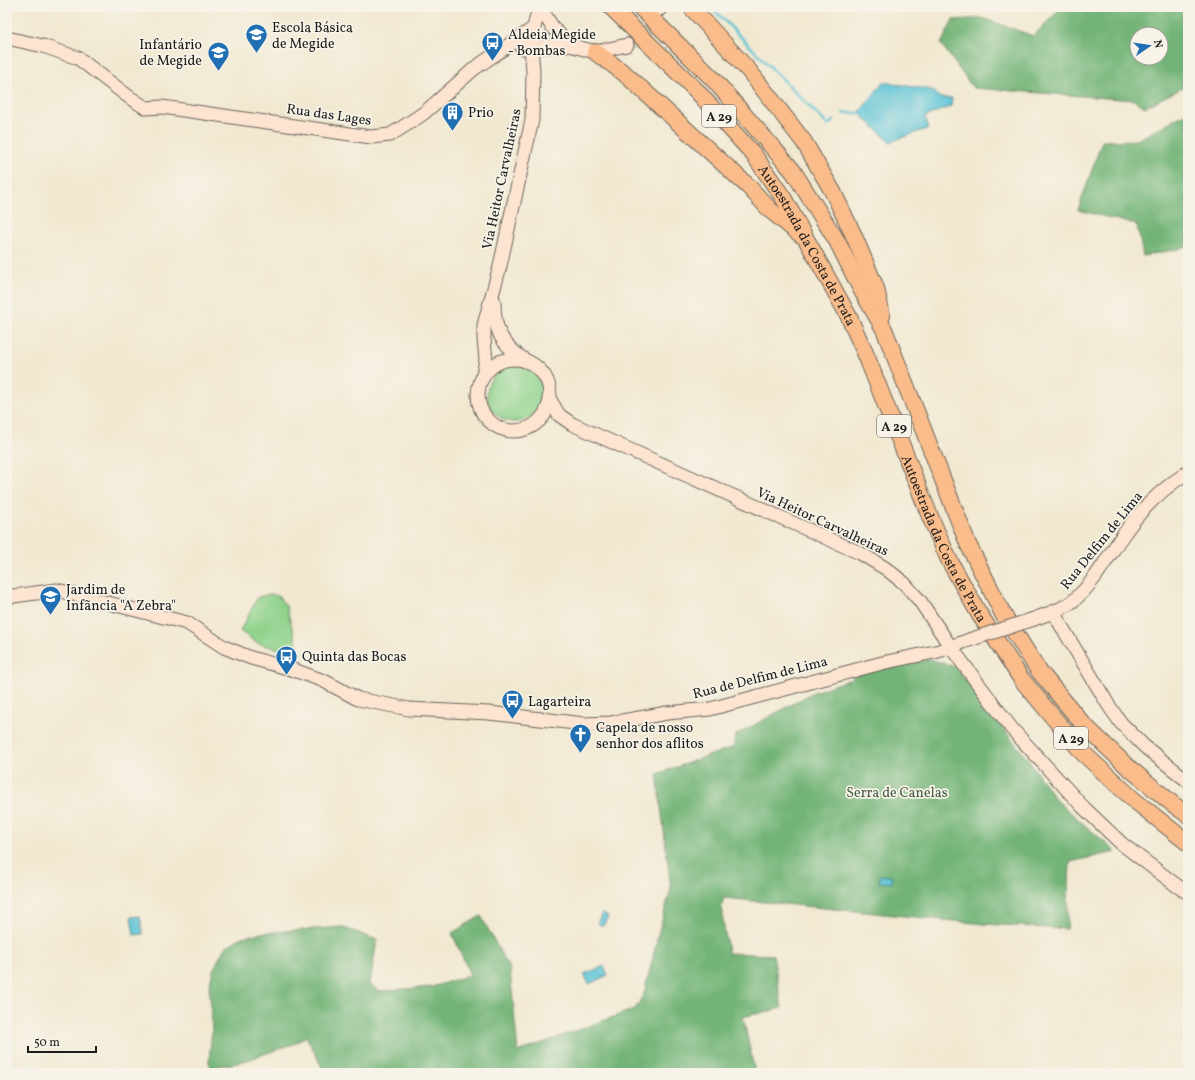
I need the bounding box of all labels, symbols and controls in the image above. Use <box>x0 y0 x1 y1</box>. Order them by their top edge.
place label: Escola Básica de Megide <box>272 19 353 54</box>
school or university icon: Escola Básica de Megide <box>244 22 270 55</box>
place label: Aldeia Megide - Bombas <box>508 26 596 61</box>
north arrow <box>1129 26 1169 66</box>
bus stop icon: Aldeia Megide - Bombas <box>479 29 505 62</box>
place label: Infantário de Megide <box>139 36 202 71</box>
school or university icon: Infantário de Megide <box>205 39 231 72</box>
text: N <box>1149 39 1165 50</box>
building icon: Prio <box>439 99 465 132</box>
street label: Rua das Lages <box>285 100 372 131</box>
place label: Prio <box>468 104 494 123</box>
road number: A 29 <box>702 105 736 127</box>
street label: Via Heitor Carvalheiras <box>478 107 527 252</box>
street label: Autoestrada da Costa de Prata <box>753 162 860 329</box>
road number: A 29 <box>877 415 911 437</box>
street label: Autoestrada da Costa de Prata <box>896 452 990 627</box>
street label: Via Heitor Carvalheiras <box>753 483 892 561</box>
street label: Rua Delfim de Lima <box>1057 488 1148 594</box>
place label: Jardim de Infãncia "A Zebra" <box>66 581 176 616</box>
school or university icon: Jardim de Infãncia "A Zebra" <box>38 584 64 617</box>
bus stop icon: Quinta das Bocas <box>274 643 300 676</box>
place label: Quinta das Bocas <box>302 648 406 667</box>
street label: Rua de Delfim de Lima <box>691 652 830 704</box>
bus stop icon: Lagarteira <box>499 688 525 721</box>
place label: Lagarteira <box>528 693 591 712</box>
place label: Capela de nosso senhor dos aflitos <box>596 719 704 754</box>
church icon: Capela de nosso senhor dos aflitos <box>568 722 594 755</box>
road number: A 29 <box>1054 727 1088 749</box>
park label: Serra de Canelas <box>846 784 948 803</box>
scale bar <box>28 1028 96 1054</box>
text: 50 m <box>34 1035 60 1051</box>

